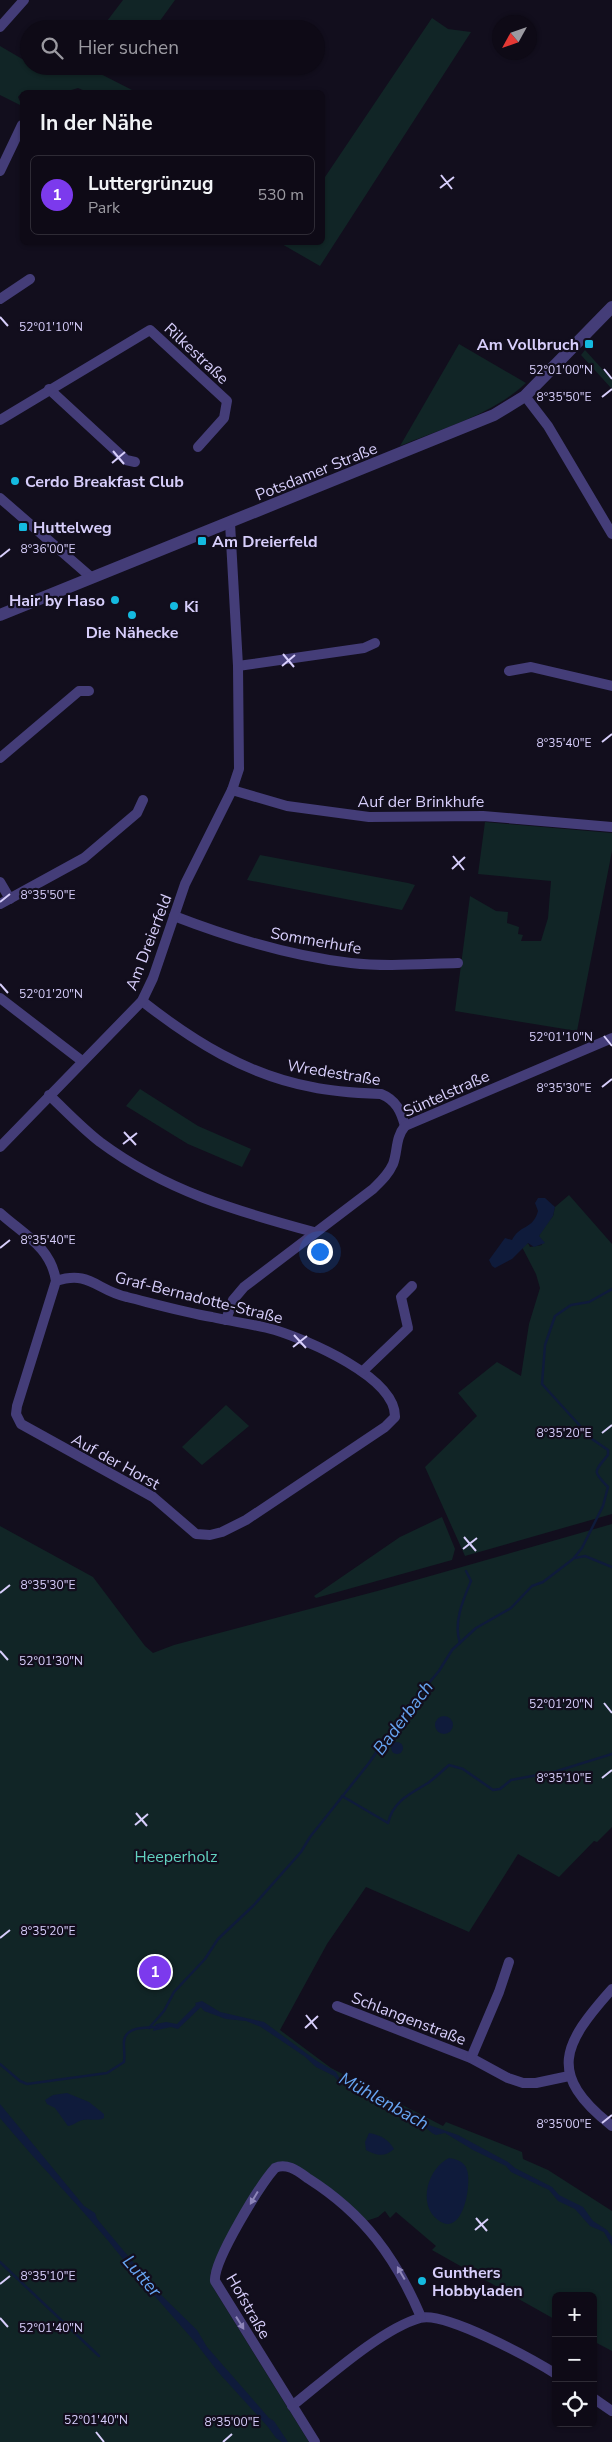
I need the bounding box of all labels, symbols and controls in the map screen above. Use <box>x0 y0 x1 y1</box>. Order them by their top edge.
north arrow <box>492 15 537 60</box>
search box <box>20 20 325 75</box>
icon: search <box>38 34 66 62</box>
text: Hier suchen <box>78 35 179 61</box>
text: In der Nähe <box>40 109 153 137</box>
text: Luttergrünzug <box>88 171 214 197</box>
text: 1 <box>52 184 62 206</box>
text: 530 m <box>257 184 304 206</box>
text: Park <box>88 197 120 219</box>
street label: Rilkestraße <box>159 318 234 389</box>
text: 52°01'10"N <box>19 319 83 335</box>
place label: Am Vollbruch <box>477 334 579 356</box>
marker: Am Vollbruch <box>583 338 595 350</box>
text: 52°01'00"N <box>529 362 593 378</box>
text: 8°35'50"E <box>537 389 591 405</box>
street label: Potsdamer Straße <box>252 437 381 506</box>
place label: Cerdo Breakfast Club <box>25 471 184 493</box>
marker: Cerdo Breakfast Club <box>9 475 21 487</box>
place label: Huttelweg <box>33 517 112 539</box>
marker: Huttelweg <box>17 521 29 533</box>
place label: Am Dreierfeld <box>212 531 318 553</box>
marker: Am Dreierfeld <box>196 535 208 547</box>
text: 8°36'00"E <box>21 541 75 557</box>
place label: Hair by Haso <box>9 590 105 612</box>
marker: Hair by Haso <box>109 594 121 606</box>
place label: Ki <box>184 596 199 618</box>
marker: Ki <box>168 600 180 612</box>
marker: Die Nähecke <box>126 609 138 621</box>
place label: Die Nähecke <box>86 622 179 644</box>
text: 8°35'40"E <box>537 735 591 751</box>
street label: Auf der Brinkhufe <box>358 791 484 813</box>
text: 8°35'50"E <box>21 887 75 903</box>
street label: Am Dreierfeld <box>120 891 177 994</box>
street label: Sommerhufe <box>269 922 363 960</box>
text: 52°01'20"N <box>19 986 83 1002</box>
text: 52°01'10"N <box>529 1029 593 1045</box>
street label: Wredestraße <box>286 1055 382 1091</box>
street label: Süntelstraße <box>400 1065 493 1123</box>
text: 8°35'30"E <box>537 1080 591 1096</box>
text: 8°35'40"E <box>21 1232 75 1248</box>
your location <box>307 1239 333 1265</box>
street label: Graf-Bernadotte-Straße <box>112 1266 285 1330</box>
text: 8°35'20"E <box>537 1425 591 1441</box>
street label: Auf der Horst <box>67 1429 164 1495</box>
text: 8°35'30"E <box>21 1577 75 1593</box>
text: 52°01'30"N <box>19 1653 83 1669</box>
water label: Baderbach <box>367 1676 439 1760</box>
text: 52°01'20"N <box>529 1696 593 1712</box>
text: 8°35'10"E <box>537 1770 591 1786</box>
park label: Heeperholz <box>135 1846 217 1868</box>
text: 8°35'20"E <box>21 1923 75 1939</box>
pin: 1 <box>139 1953 171 1991</box>
street label: Schlangenstraße <box>348 1987 469 2051</box>
water label: Mühlenbach <box>335 2066 433 2136</box>
text: 8°35'00"E <box>537 2116 591 2132</box>
one-way arrow <box>250 2192 259 2205</box>
water label: Lutter <box>117 2250 167 2302</box>
place label: Gunthers Hobbyladen <box>432 2262 523 2302</box>
one-way arrow <box>396 2266 405 2279</box>
text: 8°35'10"E <box>21 2268 75 2284</box>
street label: Hofstraße <box>221 2270 276 2343</box>
marker: Gunthers Hobbyladen <box>416 2275 428 2287</box>
map controls <box>552 2292 597 2427</box>
button: + <box>552 2292 597 2337</box>
one-way arrow <box>235 2316 244 2329</box>
text: 52°01'40"N <box>19 2320 83 2336</box>
button: − <box>552 2337 597 2382</box>
button: locate <box>552 2382 597 2427</box>
text: 52°01'40"N <box>64 2412 128 2428</box>
text: 8°35'00"E <box>205 2414 259 2430</box>

